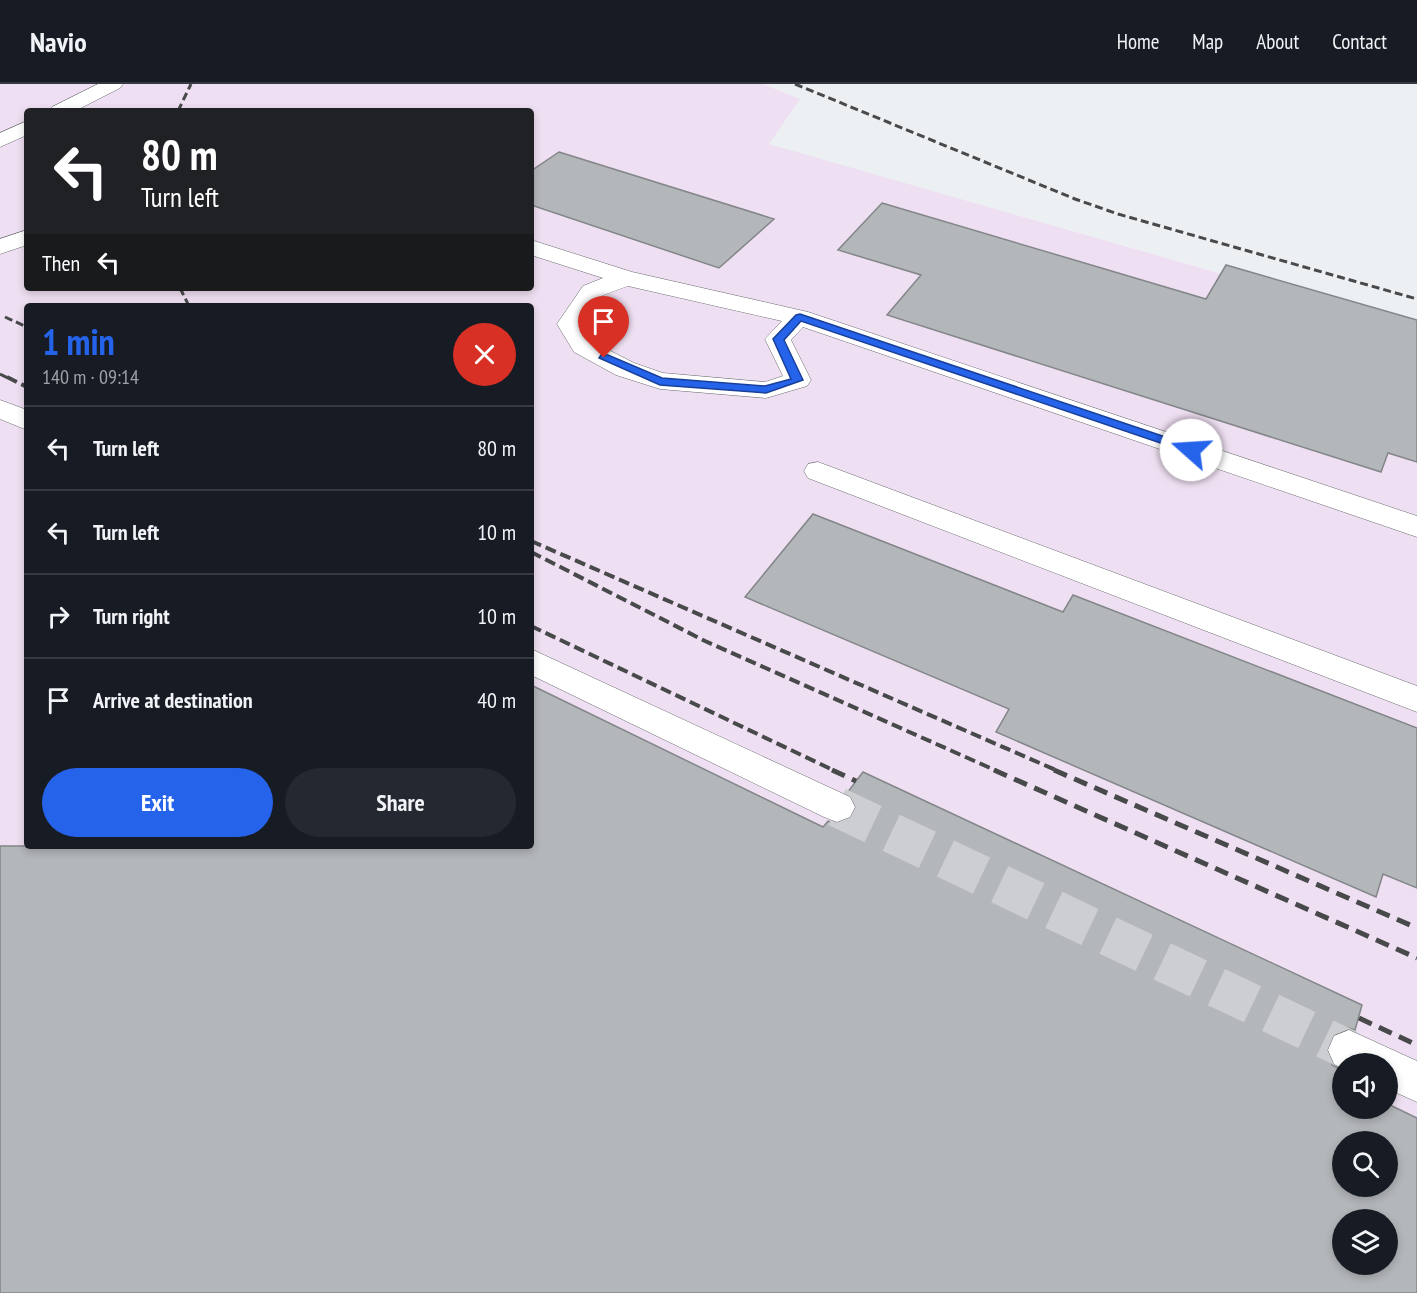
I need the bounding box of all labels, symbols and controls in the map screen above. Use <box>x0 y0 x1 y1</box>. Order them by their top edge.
text: Navio <box>30 23 87 60</box>
text: Home <box>1117 28 1159 55</box>
text: Map <box>1192 28 1223 55</box>
text: About <box>1256 28 1299 55</box>
text: Contact <box>1332 28 1387 55</box>
text: 80 m <box>141 127 218 182</box>
icon: left <box>42 132 120 210</box>
text: Turn left <box>141 180 219 214</box>
icon: left <box>92 246 125 279</box>
text: Then <box>42 249 80 277</box>
pin <box>578 296 629 358</box>
icon: arrive <box>587 305 620 338</box>
text: 1 min <box>42 318 115 365</box>
button: close <box>453 323 516 386</box>
text: 140 m · 09:14 <box>42 364 139 390</box>
position arrow <box>1159 418 1223 482</box>
icon: left <box>42 432 75 465</box>
text: Turn left <box>93 434 159 462</box>
text: 80 m <box>477 434 516 462</box>
icon: left <box>42 516 75 549</box>
text: Turn left <box>93 518 159 546</box>
text: 10 m <box>477 518 516 546</box>
icon: right <box>42 600 75 633</box>
text: Turn right <box>93 602 170 630</box>
text: 10 m <box>477 602 516 630</box>
icon: arrive <box>42 684 75 717</box>
text: Arrive at destination <box>93 686 253 714</box>
text: 40 m <box>477 686 516 714</box>
button: Exit <box>42 768 273 837</box>
button: Share <box>285 768 516 837</box>
map controls <box>1332 1053 1398 1275</box>
button: sound <box>1332 1053 1398 1119</box>
button: search <box>1332 1131 1398 1197</box>
button: layers <box>1332 1209 1398 1275</box>

